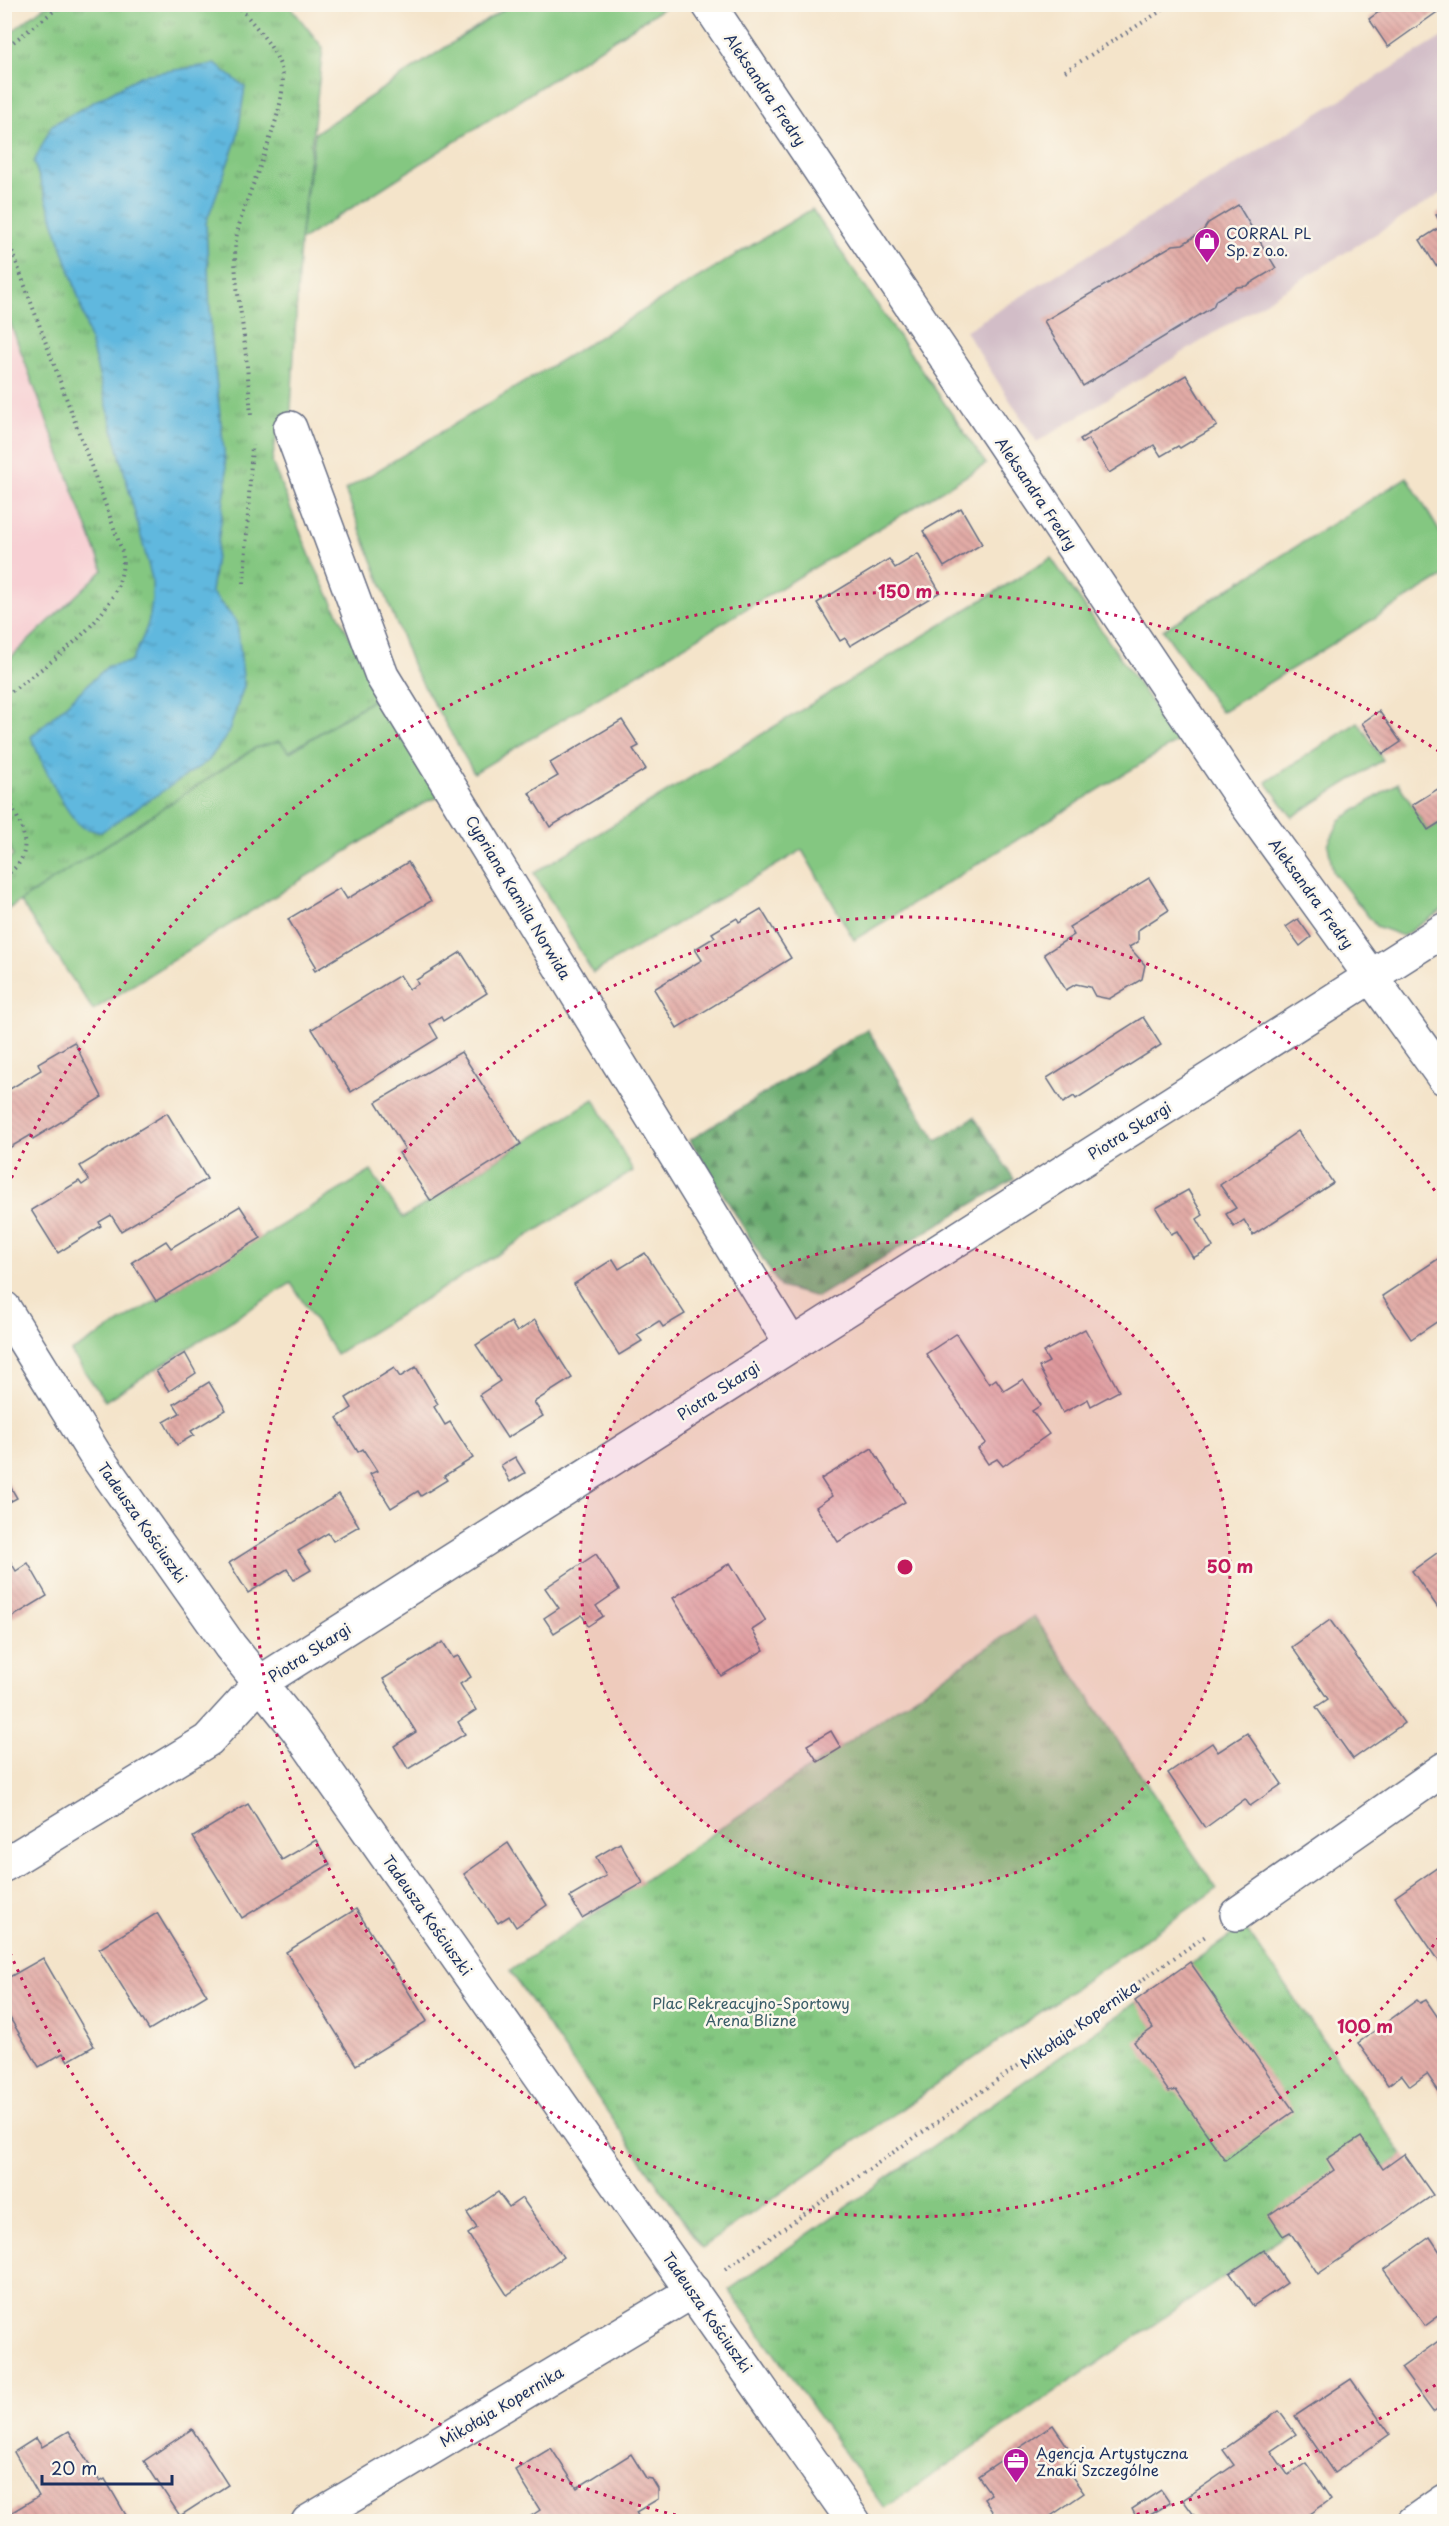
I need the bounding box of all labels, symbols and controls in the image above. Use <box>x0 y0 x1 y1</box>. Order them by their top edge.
street label: Aleksandra Fredry <box>720 28 812 150</box>
place label: CORRAL PL Sp. z o.o. <box>1226 221 1311 261</box>
shop icon: CORRAL PL Sp. z o.o. <box>1192 226 1222 264</box>
street label: Aleksandra Fredry <box>991 432 1083 554</box>
text: 150 m <box>878 577 932 604</box>
street label: Cypriana Kamila Norwida <box>461 811 578 984</box>
street label: Aleksandra Fredry <box>1264 833 1360 953</box>
street label: Piotra Skargi <box>1083 1095 1175 1165</box>
street label: Piotra Skargi <box>672 1355 764 1425</box>
street label: Tadeusza Kościuszki <box>93 1457 193 1587</box>
text: 50 m <box>1207 1552 1253 1579</box>
centre of rings <box>895 1557 915 1577</box>
street label: Piotra Skargi <box>263 1617 355 1687</box>
street label: Tadeusza Kościuszki <box>378 1850 478 1980</box>
street label: Mikołaja Kopernika <box>1015 1974 1144 2074</box>
park label: Plac Rekreacyjno-Sportowy Arena Blizne <box>652 1991 850 2031</box>
text: 100 m <box>1337 2012 1393 2039</box>
street label: Tadeusza Kościuszki <box>658 2247 758 2377</box>
street label: Mikołaja Kopernika <box>435 2360 568 2452</box>
place label: Agencja Artystyczna Znaki Szczególne <box>1036 2441 1189 2481</box>
office icon: Agencja Artystyczna Znaki Szczególne <box>1001 2446 1031 2484</box>
scale bar <box>42 2448 172 2486</box>
text: 20 m <box>51 2454 97 2481</box>

